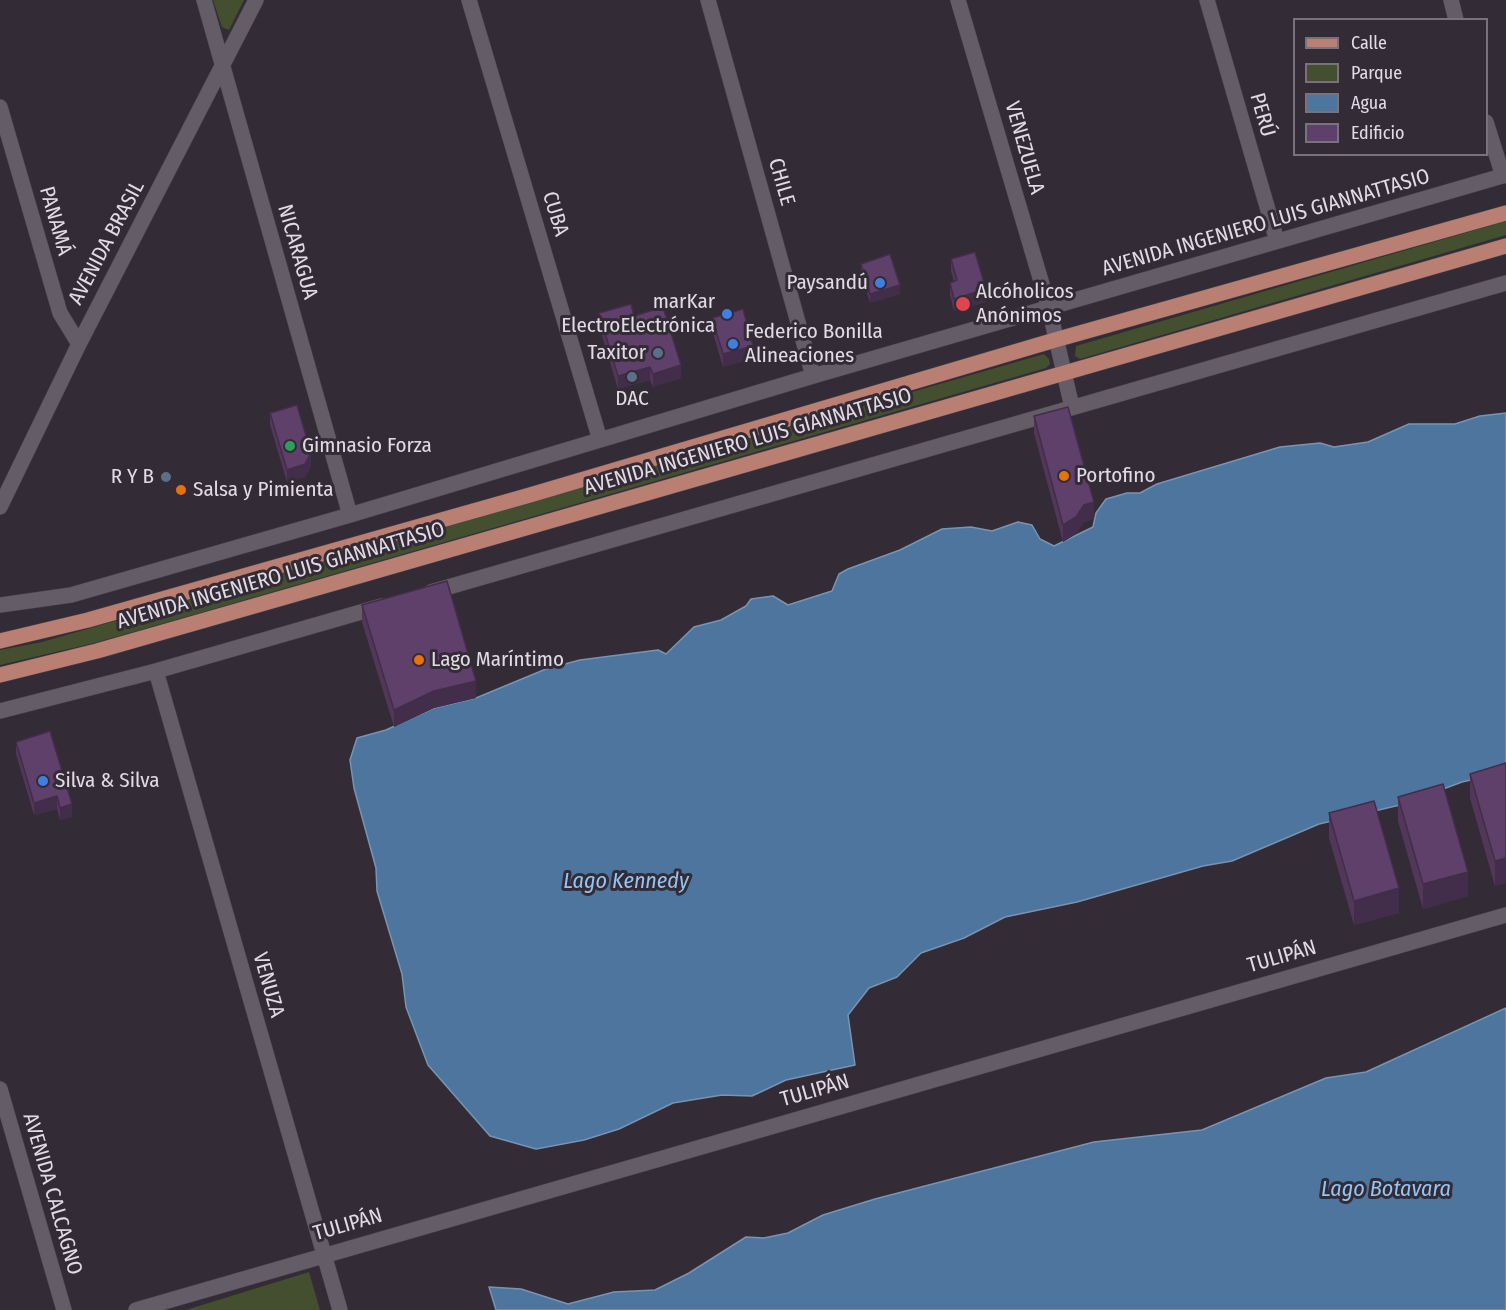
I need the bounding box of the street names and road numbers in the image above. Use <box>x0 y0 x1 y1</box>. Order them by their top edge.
street label: PERÚ <box>1244 90 1280 140</box>
street label: VENEZUELA <box>999 99 1049 197</box>
street label: CHILE <box>762 155 800 209</box>
street label: AVENIDA INGENIERO LUIS GIANNATTASIO <box>1099 164 1433 282</box>
street label: AVENIDA BRASIL <box>64 177 150 309</box>
street label: PANAMÁ <box>33 184 77 258</box>
street label: CUBA <box>536 189 574 239</box>
street label: NICARAGUA <box>271 202 323 302</box>
street label: AVENIDA INGENIERO LUIS GIANNATTASIO <box>581 383 915 501</box>
street label: AVENIDA INGENIERO LUIS GIANNATTASIO <box>114 517 448 635</box>
street label: TULIPÁN <box>1245 935 1319 979</box>
street label: VENUZA <box>247 950 289 1020</box>
street label: TULIPÁN <box>778 1069 852 1113</box>
street label: AVENIDA CALCAGNO <box>17 1110 87 1278</box>
street label: TULIPÁN <box>311 1203 385 1247</box>

